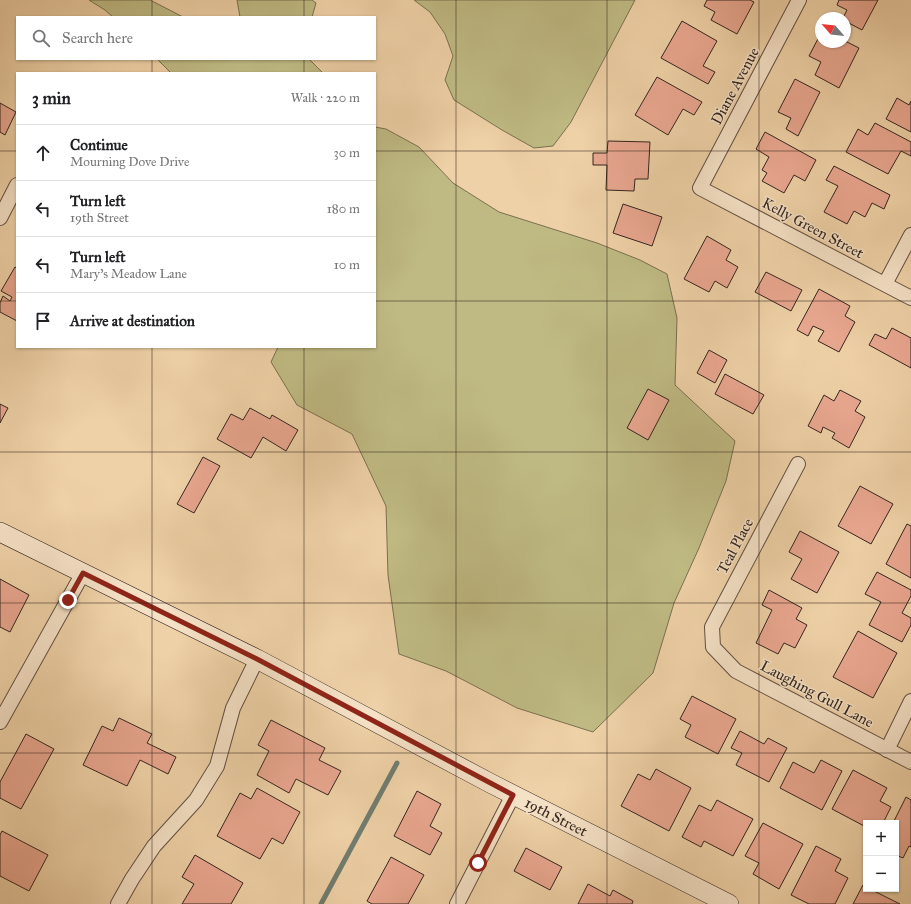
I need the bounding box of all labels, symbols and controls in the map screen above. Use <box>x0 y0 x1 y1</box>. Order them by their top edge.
north arrow <box>815 12 851 48</box>
search box <box>16 16 376 60</box>
icon: search <box>30 27 52 49</box>
text: Search here <box>62 29 133 47</box>
street label: Diane Avenue <box>707 44 763 128</box>
text: 3 min <box>32 88 71 109</box>
text: Walk · 220 m <box>291 90 360 106</box>
text: Continue <box>70 136 128 154</box>
icon: ahead <box>32 142 54 164</box>
text: 30 m <box>334 145 360 161</box>
text: Mourning Dove Drive <box>70 154 189 170</box>
text: Turn left <box>70 192 126 210</box>
street label: Kelly Green Street <box>759 194 867 263</box>
icon: left <box>32 198 54 220</box>
text: 180 m <box>327 201 360 217</box>
text: 19th Street <box>70 210 129 226</box>
text: Turn left <box>70 248 126 266</box>
icon: left <box>32 254 54 276</box>
text: 10 m <box>334 257 360 273</box>
text: Mary's Meadow Lane <box>70 266 187 282</box>
icon: arrive <box>32 310 54 332</box>
text: Arrive at destination <box>70 312 195 330</box>
street label: Teal Place <box>713 515 757 577</box>
route end <box>59 591 77 609</box>
street label: Laughing Gull Lane <box>757 657 877 731</box>
street label: 19th Street <box>522 794 591 841</box>
map controls <box>863 820 899 892</box>
button: + <box>863 820 899 856</box>
route start <box>469 854 487 872</box>
button: − <box>863 856 899 892</box>

